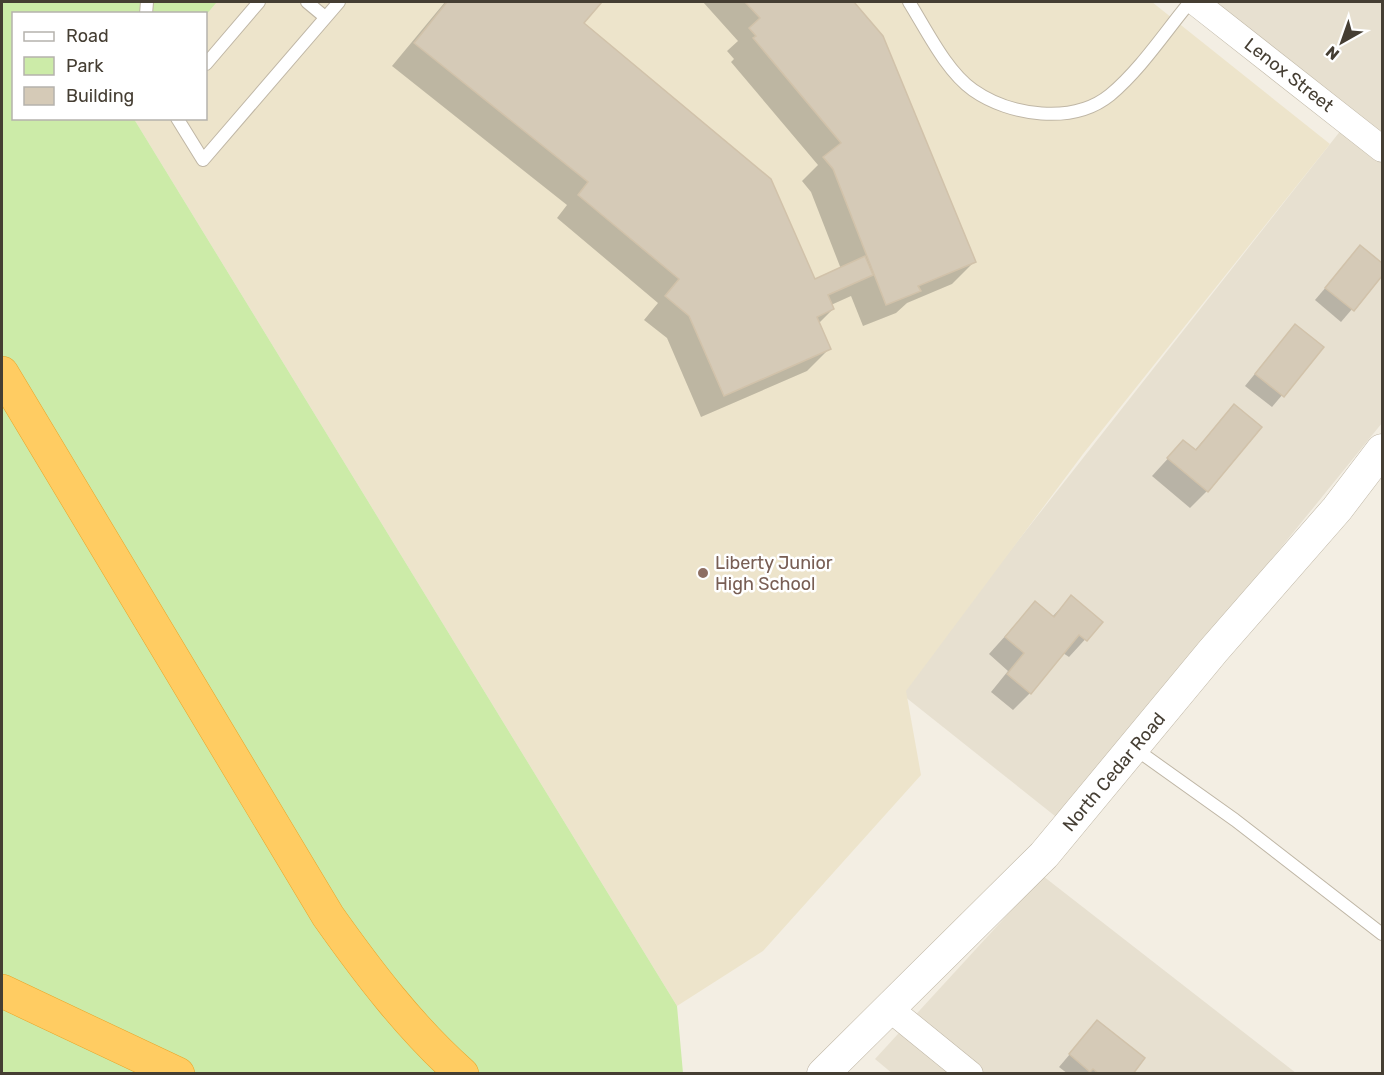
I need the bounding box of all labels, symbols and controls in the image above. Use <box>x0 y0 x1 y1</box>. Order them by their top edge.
legend <box>12 12 207 120</box>
north arrow <box>1312 12 1372 72</box>
text: Road <box>66 25 109 47</box>
street label: Lenox Street <box>1240 33 1338 117</box>
text: N <box>1322 42 1343 64</box>
text: Park <box>66 55 104 77</box>
text: Building <box>66 85 134 107</box>
place label: Liberty Junior High School <box>715 552 833 595</box>
marker: Liberty Junior High School <box>696 566 710 580</box>
street label: North Cedar Road <box>1058 708 1170 836</box>

